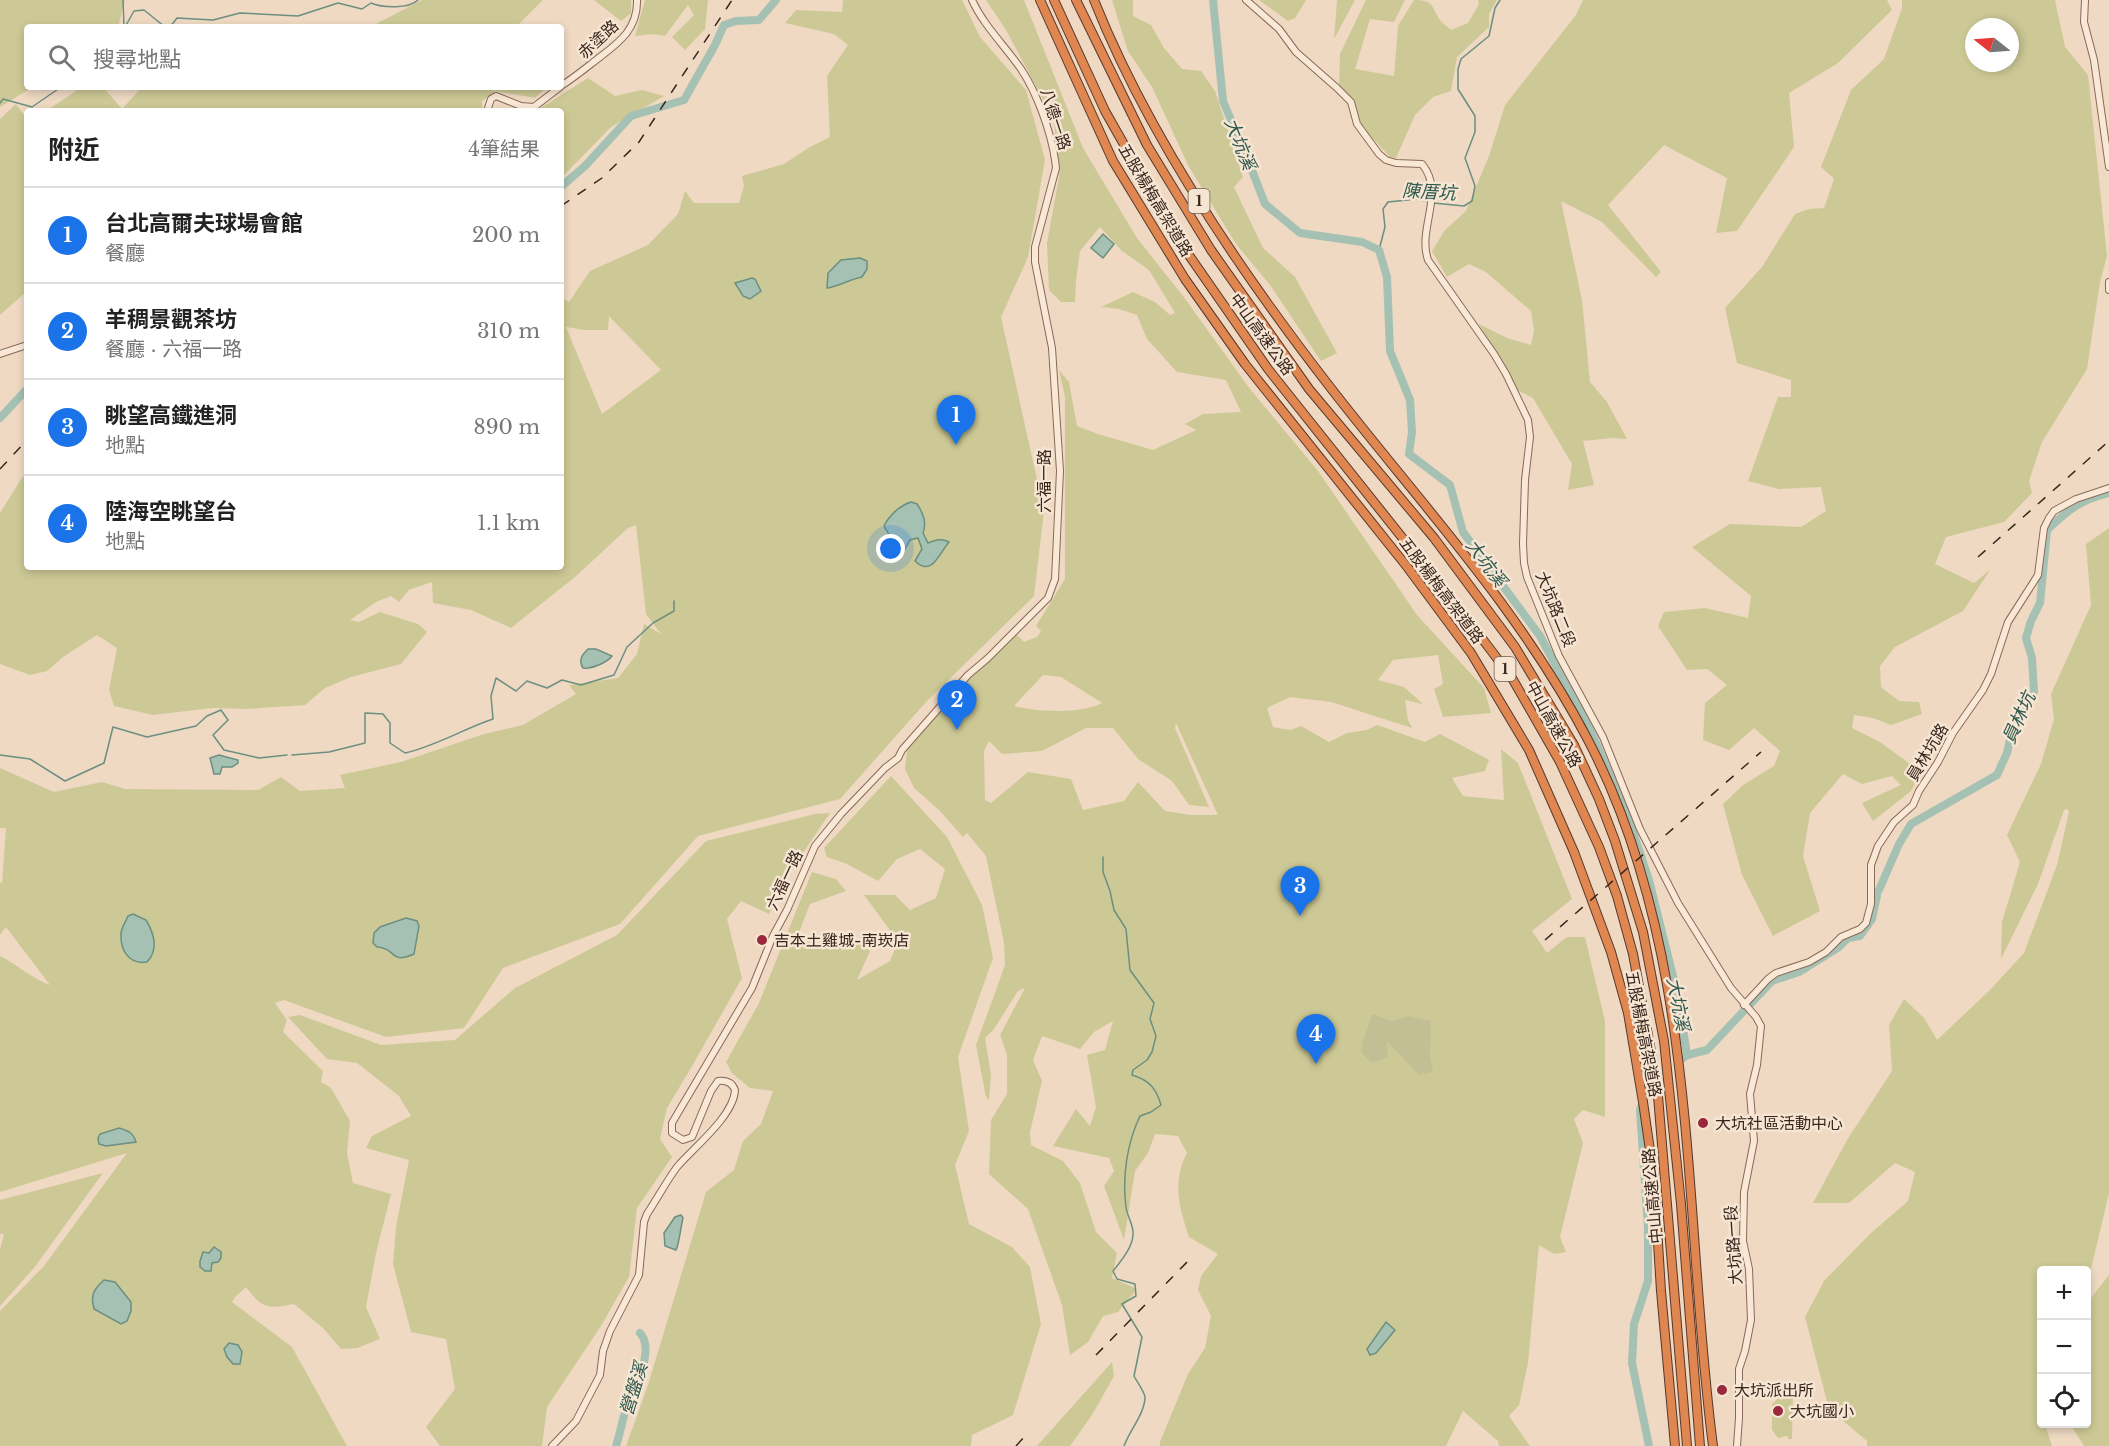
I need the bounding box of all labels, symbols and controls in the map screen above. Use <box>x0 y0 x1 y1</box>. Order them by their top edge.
street label: 赤塗路 <box>574 15 622 63</box>
north arrow <box>1965 18 2019 72</box>
search box <box>24 24 564 90</box>
icon: search <box>45 41 78 74</box>
text: 搜尋地點 <box>93 46 181 73</box>
street label: 八德一路 <box>1037 85 1075 153</box>
water label: 大坑溪 <box>1220 115 1261 176</box>
text: 附近 <box>48 134 100 166</box>
text: 4筆結果 <box>468 137 540 161</box>
street label: 五股楊梅高架道路 <box>1114 140 1198 260</box>
water label: 陳厝坑 <box>1401 180 1460 205</box>
road number: 1 <box>1188 189 1210 213</box>
text: 台北高爾夫球場會館 <box>105 210 303 237</box>
text: 1 <box>63 223 72 247</box>
text: 200 m <box>472 223 540 247</box>
text: 餐廳 <box>105 241 145 265</box>
street label: 中山高速公路 <box>1226 289 1298 379</box>
text: 羊稠景觀茶坊 <box>105 306 237 333</box>
text: 2 <box>61 319 74 343</box>
text: 310 m <box>477 319 540 343</box>
text: 餐廳 · 六福一路 <box>105 337 242 361</box>
pin: 1 <box>936 396 976 445</box>
text: 眺望高鐵進洞 <box>105 402 237 429</box>
text: 3 <box>61 415 74 439</box>
text: 890 m <box>474 415 540 439</box>
text: 地點 <box>105 433 145 457</box>
street label: 六福一路 <box>1034 449 1054 513</box>
text: 陸海空眺望台 <box>105 498 237 525</box>
text: 4 <box>61 511 74 535</box>
text: 1.1 km <box>477 511 540 535</box>
text: 地點 <box>105 529 145 553</box>
street label: 五股楊梅高架道路 <box>1395 533 1489 647</box>
your location <box>876 534 905 563</box>
water label: 大坑溪 <box>1461 535 1513 594</box>
street label: 大坑路二段 <box>1532 568 1580 650</box>
road number: 1 <box>1494 657 1516 681</box>
street label: 中山高速公路 <box>1522 677 1586 771</box>
pin: 2 <box>938 680 976 730</box>
water label: 員林坑 <box>1998 686 2041 747</box>
street label: 員林坑路 <box>1902 719 1952 785</box>
street label: 六福一路 <box>761 847 807 913</box>
pin: 3 <box>1280 866 1320 916</box>
place label: 吉本土雞城-南崁店 <box>774 930 909 950</box>
marker: 吉本土雞城-南崁店 <box>755 933 769 947</box>
street label: 五股楊梅高架道路 <box>1622 969 1666 1099</box>
water label: 大坑溪 <box>1662 975 1695 1036</box>
pin: 4 <box>1296 1014 1336 1064</box>
place label: 大坑社區活動中心 <box>1715 1113 1843 1133</box>
marker: 大坑社區活動中心 <box>1696 1116 1710 1130</box>
street label: 中山高速公路 <box>1638 1147 1666 1245</box>
street label: 大坑路一段 <box>1720 1204 1746 1286</box>
map controls <box>2037 1266 2091 1428</box>
button: + <box>2037 1266 2091 1320</box>
button: − <box>2037 1320 2091 1374</box>
water label: 營盤溪 <box>616 1357 653 1418</box>
button: locate <box>2037 1374 2091 1428</box>
place label: 大坑派出所 <box>1734 1380 1814 1400</box>
marker: 大坑派出所 <box>1715 1383 1729 1397</box>
place label: 大坑國小 <box>1790 1401 1854 1421</box>
marker: 大坑國小 <box>1771 1404 1785 1418</box>

